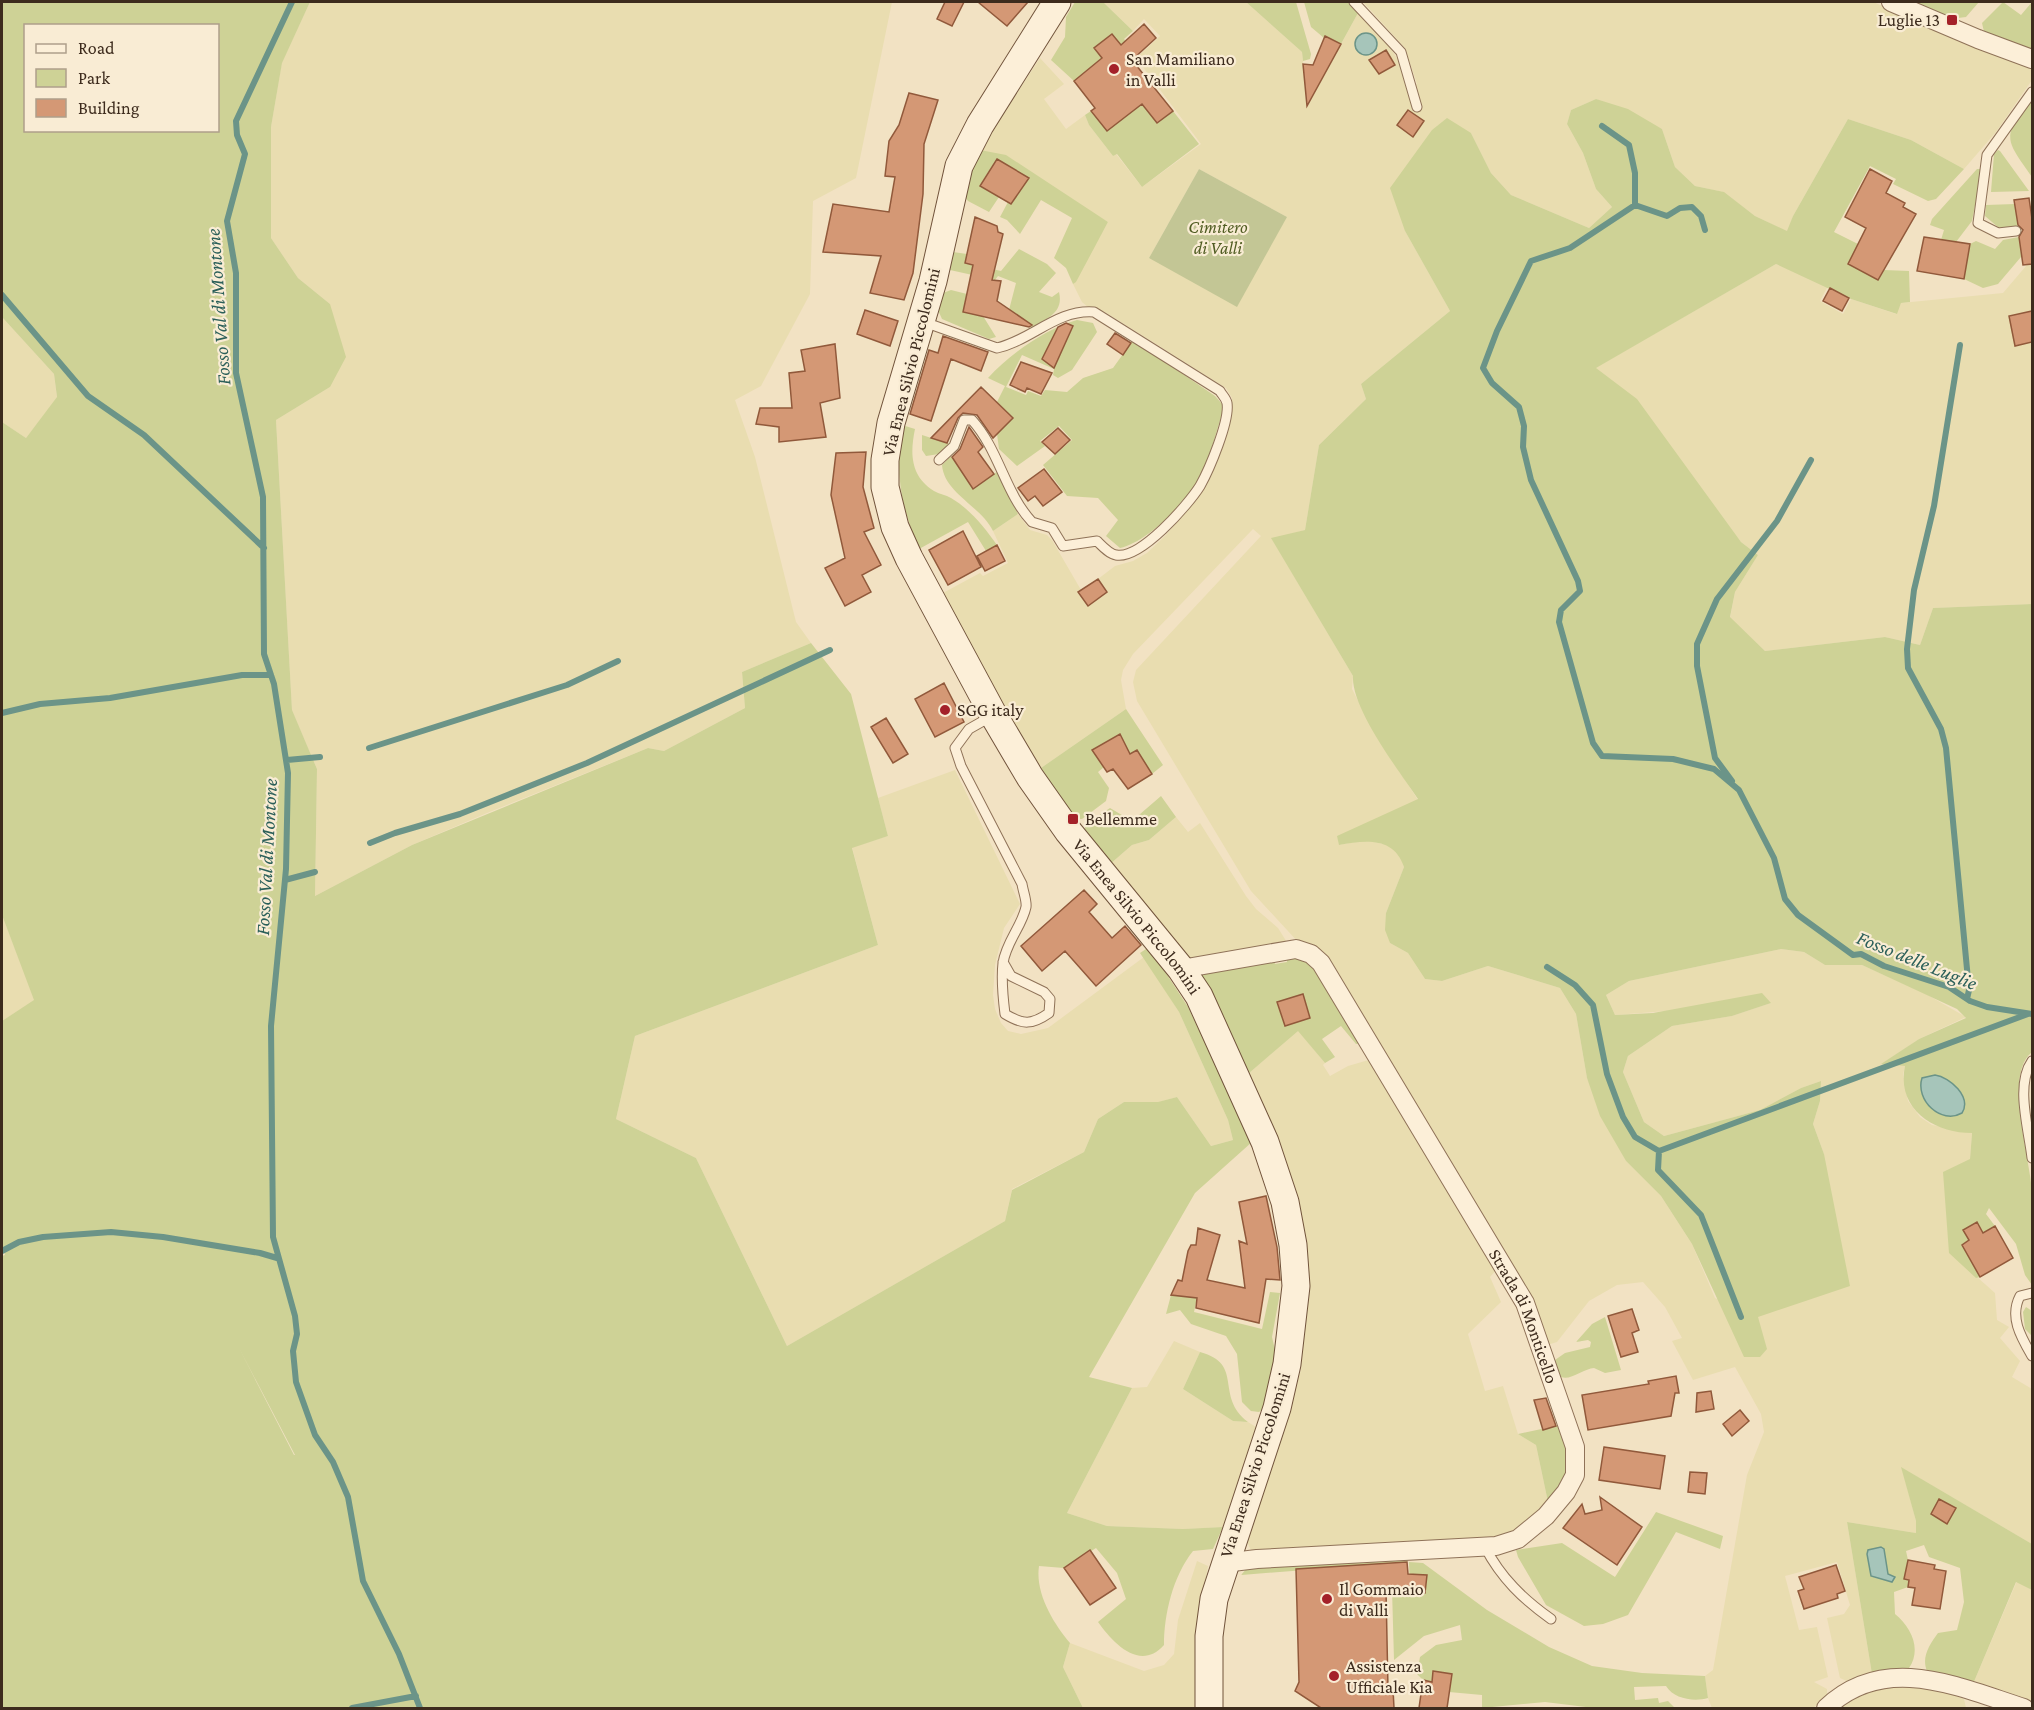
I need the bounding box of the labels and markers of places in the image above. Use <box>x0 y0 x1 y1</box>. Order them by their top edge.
place label: Luglie 13 <box>1878 10 1940 30</box>
marker: Luglie 13 <box>1945 13 1959 27</box>
place label: San Mamiliano in Valli <box>1126 49 1235 90</box>
marker: San Mamiliano in Valli <box>1107 62 1121 76</box>
place label: SGG italy <box>957 700 1024 720</box>
marker: SGG italy <box>938 703 952 717</box>
place label: Bellemme <box>1085 809 1157 829</box>
marker: Bellemme <box>1066 812 1080 826</box>
place label: Il Gommaio di Valli <box>1339 1579 1424 1620</box>
marker: Il Gommaio di Valli <box>1320 1592 1334 1606</box>
place label: Assistenza Ufficiale Kia <box>1346 1656 1433 1697</box>
marker: Assistenza Ufficiale Kia <box>1327 1669 1341 1683</box>

